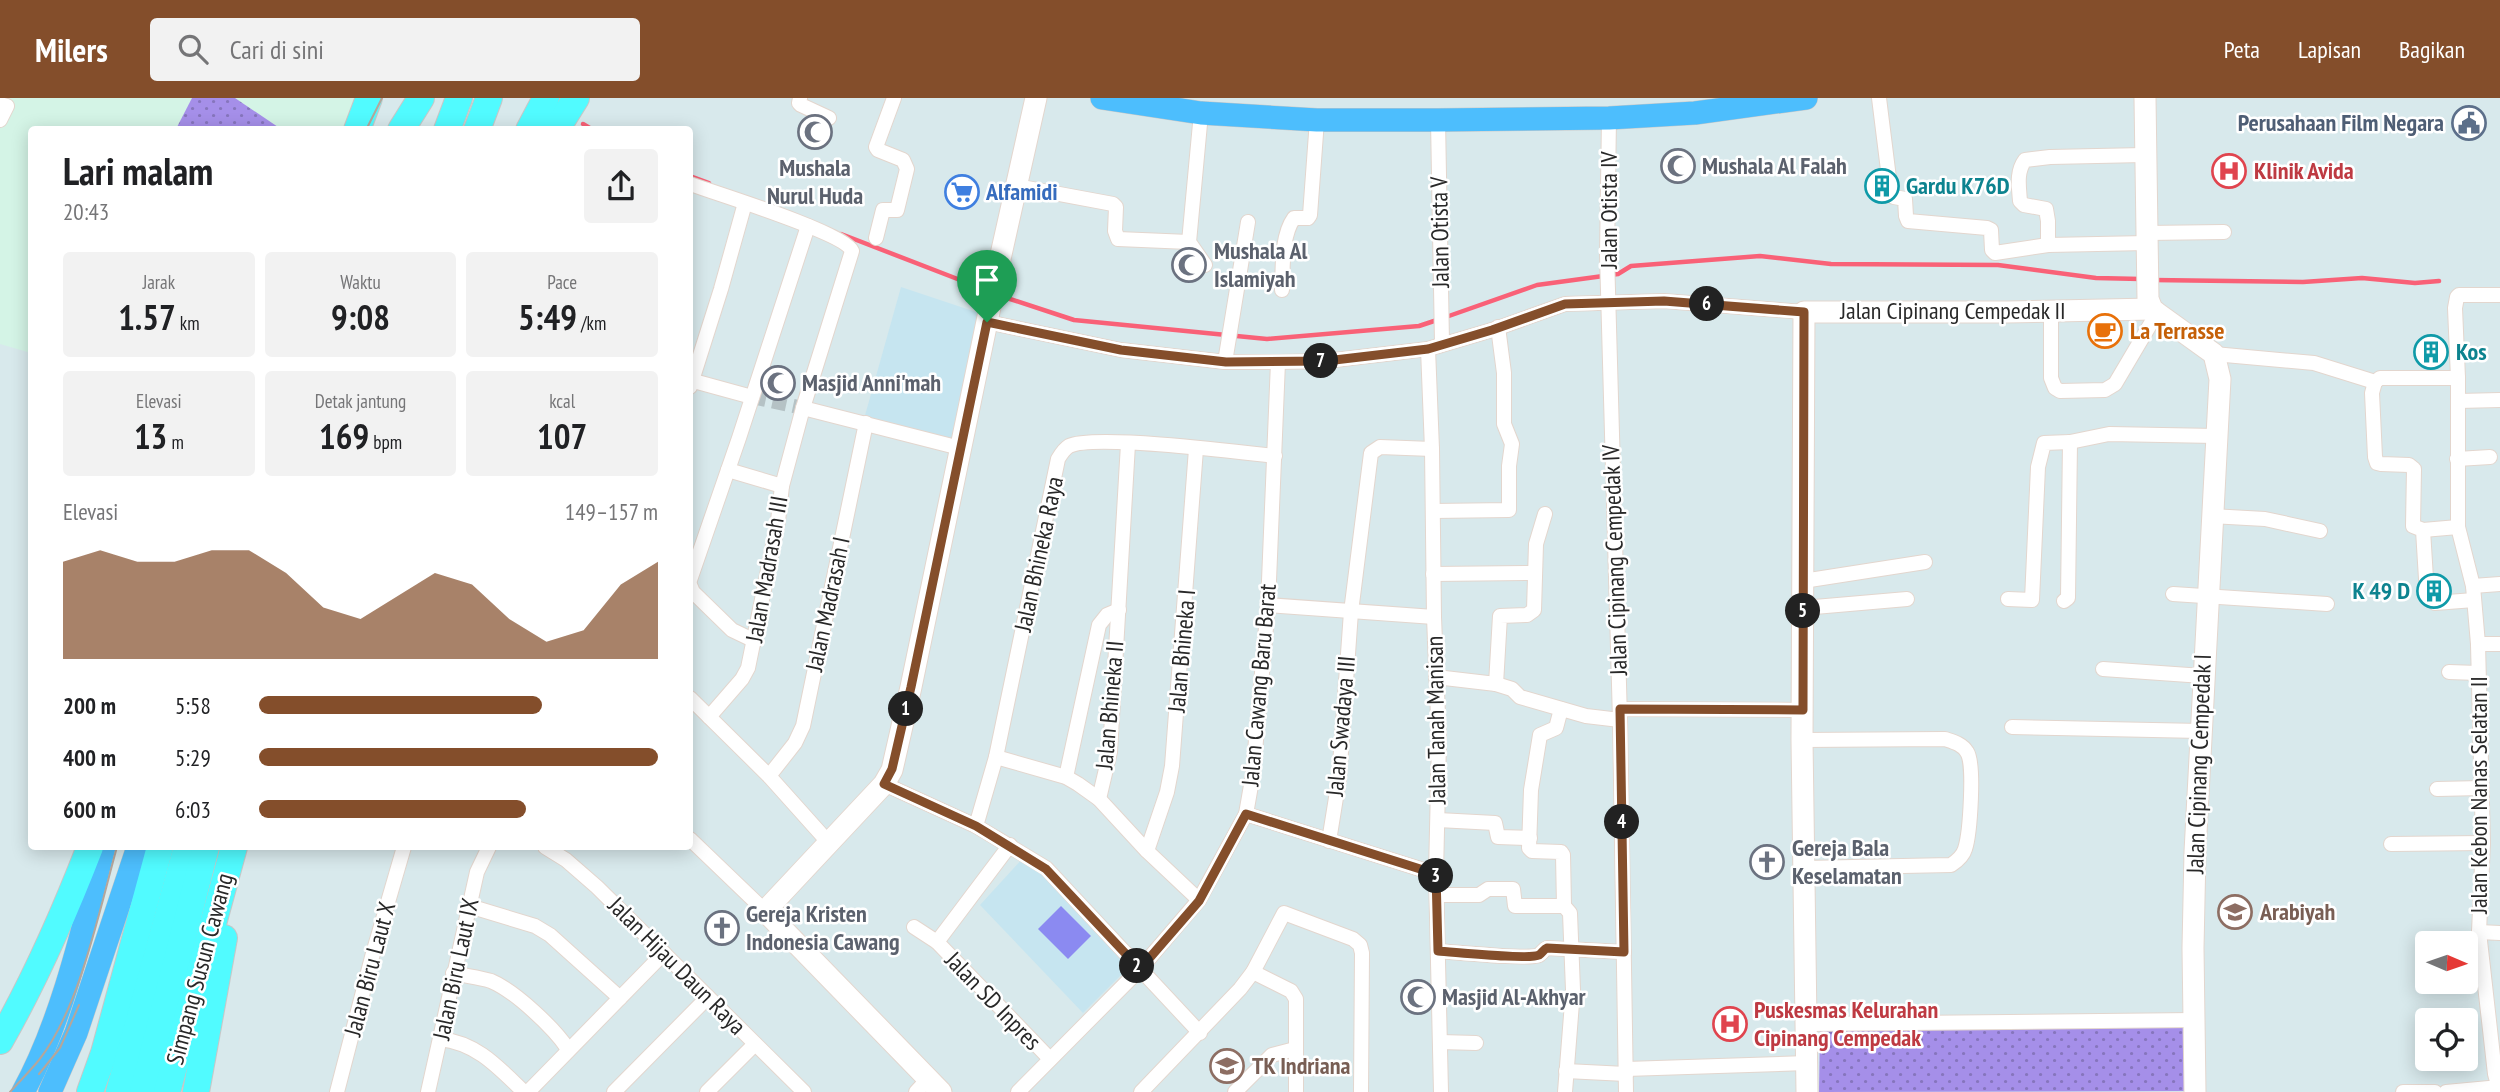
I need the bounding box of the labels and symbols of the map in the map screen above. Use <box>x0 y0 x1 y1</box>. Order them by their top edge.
public building icon: Perusahaan Film Negara <box>2450 104 2488 142</box>
place label: Perusahaan Film Negara <box>2238 107 2444 138</box>
mosque icon: Mushala Nurul Huda <box>796 113 834 151</box>
mosque icon: Mushala Al Falah <box>1659 147 1697 185</box>
street label: Jalan Otista IV <box>1593 150 1624 270</box>
place label: Mushala Al Falah <box>1702 150 1847 181</box>
place label: Mushala Nurul Huda <box>767 152 863 211</box>
hospital icon: Klinik Avida <box>2210 152 2248 190</box>
place label: Klinik Avida <box>2254 155 2354 186</box>
building icon: Gardu K76D <box>1863 167 1901 205</box>
place label: Gardu K76D <box>1906 170 2010 201</box>
supermarket icon: Alfamidi <box>943 173 981 211</box>
street label: Jalan Otista V <box>1423 175 1456 289</box>
place label: Alfamidi <box>985 176 1058 207</box>
place label: Mushala Al Islamiyah <box>1214 235 1308 294</box>
mosque icon: Mushala Al Islamiyah <box>1170 246 1208 284</box>
pin <box>957 250 1017 322</box>
pin: 6 <box>1690 286 1724 322</box>
street label: Jalan Cipinang Cempedak II <box>1839 295 2066 326</box>
cafe icon: La Terrasse <box>2086 312 2124 350</box>
place label: La Terrasse <box>2130 315 2224 346</box>
building icon: Kos <box>2412 333 2450 371</box>
place label: Kos <box>2456 336 2487 367</box>
pin: 7 <box>1304 344 1338 378</box>
mosque icon: Masjid Anni'mah <box>759 364 797 402</box>
place label: Masjid Anni'mah <box>802 367 941 398</box>
street label: Jalan Cipinang Cempedak IV <box>1595 443 1634 677</box>
street label: Jalan Bhineka Raya <box>1007 474 1070 635</box>
street label: Jalan Madrasah III <box>738 493 795 645</box>
street label: Jalan Madrasah I <box>798 534 857 675</box>
building icon: K 49 D <box>2415 572 2453 610</box>
place label: K 49 D <box>2353 575 2410 606</box>
street label: Jalan Cawang Baru Barat <box>1234 582 1283 788</box>
street label: Jalan Bhineka I <box>1161 588 1202 715</box>
pin: 5 <box>1786 594 1820 628</box>
street label: Jalan Tanah Manisan <box>1419 635 1452 806</box>
street label: Jalan Bhineka II <box>1088 639 1131 772</box>
street label: Jalan Cipinang Cempedak I <box>2179 654 2218 875</box>
street label: Jalan Swadaya III <box>1319 655 1362 798</box>
street label: Jalan Kebon Nanas Selatan II <box>2463 676 2494 915</box>
pin: 1 <box>888 692 923 726</box>
pin: 4 <box>1604 804 1640 840</box>
place label: Gereja Bala Keselamatan <box>1792 832 1902 891</box>
church icon: Gereja Bala Keselamatan <box>1748 843 1786 881</box>
pin: 3 <box>1418 858 1454 894</box>
street label: Simpang Susun Cawang <box>159 870 240 1068</box>
street label: Jalan Hijau Daun Raya <box>601 889 753 1041</box>
school or university icon: Arabiyah <box>2216 893 2254 931</box>
street label: Jalan Biru Laut IX <box>425 895 486 1043</box>
place label: Arabiyah <box>2259 896 2335 927</box>
street label: Jalan Biru Laut X <box>336 898 402 1040</box>
place label: Gereja Kristen Indonesia Cawang <box>746 898 900 957</box>
church icon: Gereja Kristen Indonesia Cawang <box>703 909 741 947</box>
north arrow <box>2415 931 2478 994</box>
street label: Jalan SD Inpres <box>938 944 1048 1056</box>
pin: 2 <box>1120 948 1154 984</box>
mosque icon: Masjid Al-Akhyar <box>1399 978 1437 1016</box>
place label: Masjid Al-Akhyar <box>1442 981 1587 1012</box>
place label: Puskesmas Kelurahan Cipinang Cempedak <box>1754 994 1938 1053</box>
hospital icon: Puskesmas Kelurahan Cipinang Cempedak <box>1711 1005 1749 1043</box>
school or university icon: TK Indriana <box>1208 1047 1246 1085</box>
place label: TK Indriana <box>1252 1050 1350 1081</box>

